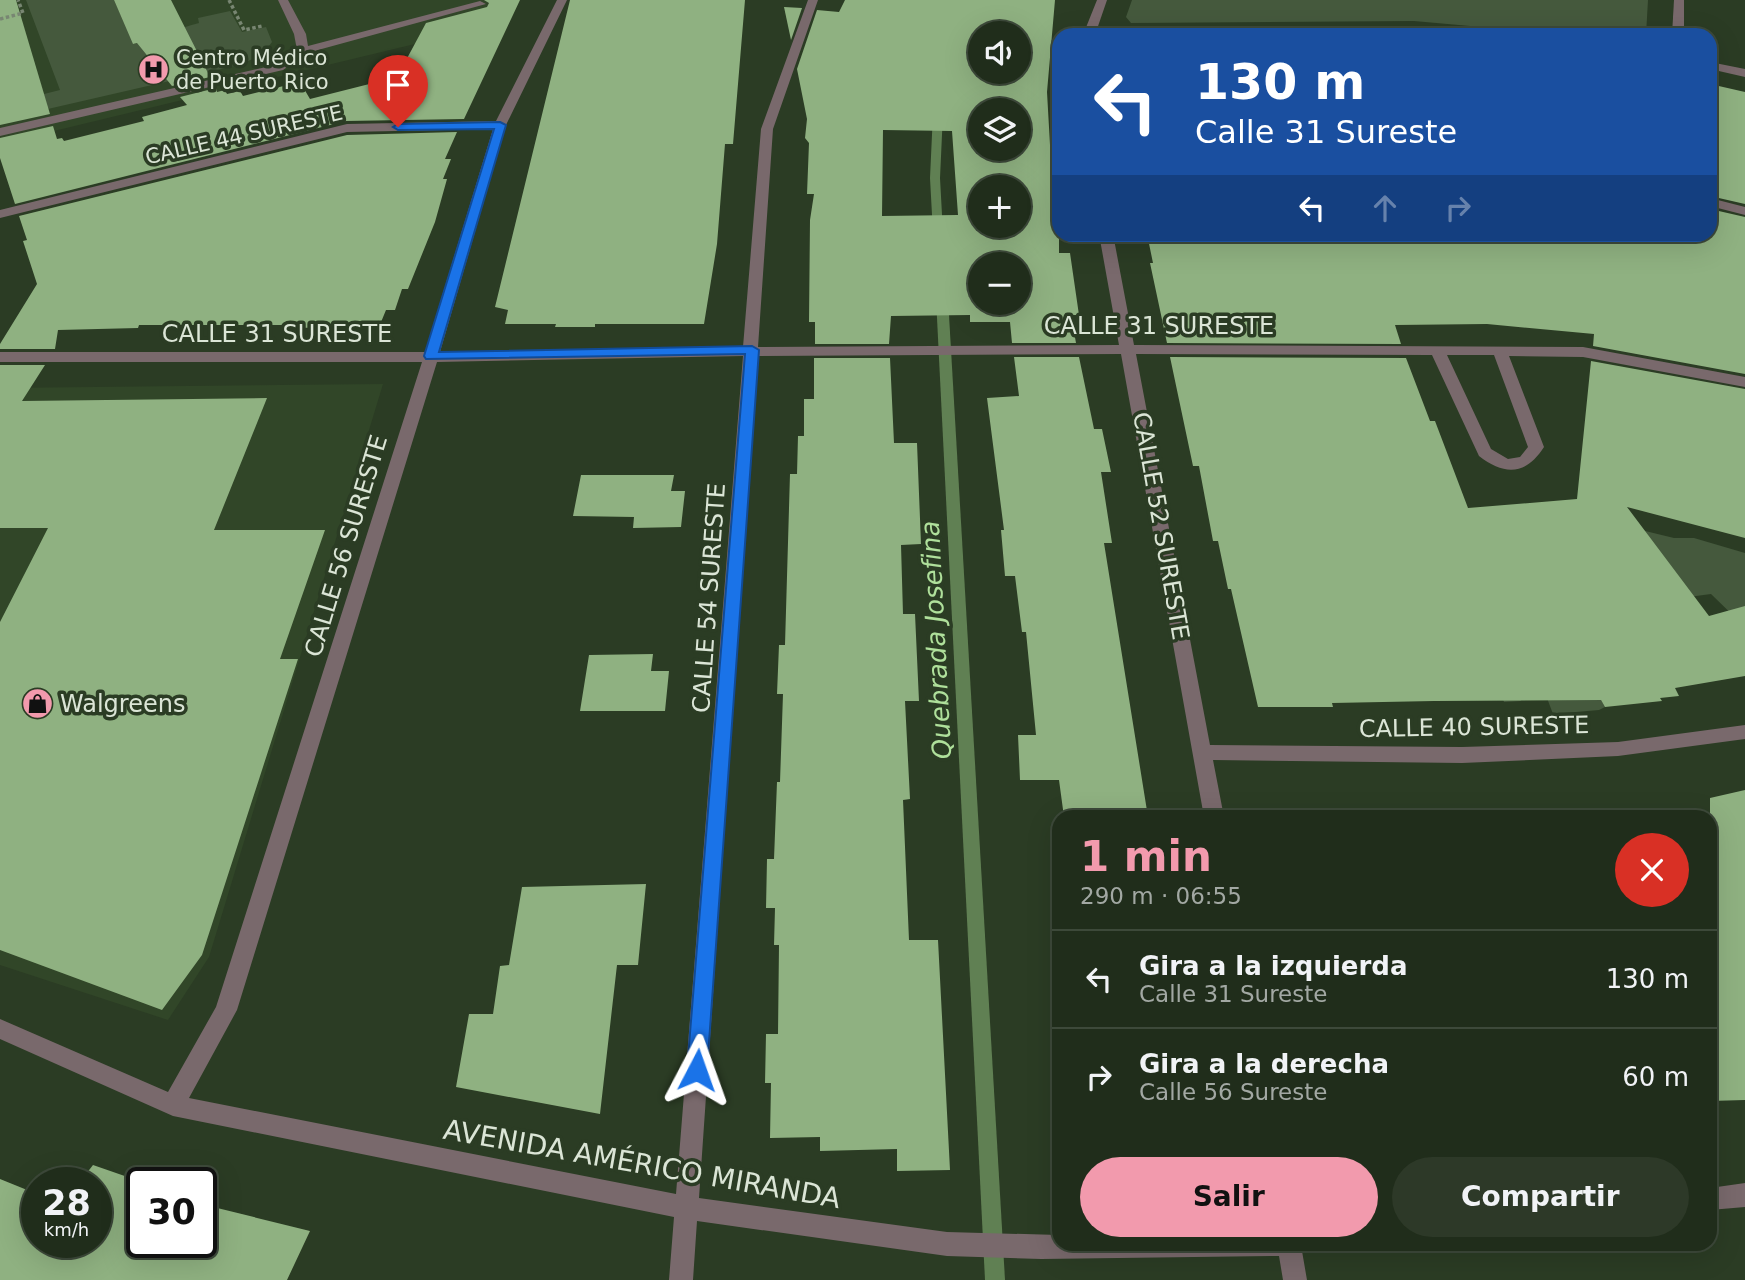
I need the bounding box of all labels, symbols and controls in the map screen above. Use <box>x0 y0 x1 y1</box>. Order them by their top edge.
map controls <box>968 21 1031 315</box>
button: sound <box>968 21 1031 84</box>
place label: Centro Médico de Puerto Rico <box>176 46 329 94</box>
hospital icon: Centro Médico de Puerto Rico <box>136 53 170 87</box>
text: 130 m <box>1195 54 1365 111</box>
pin <box>368 55 428 127</box>
icon: left <box>1080 56 1171 147</box>
icon: arrive <box>379 66 417 104</box>
button: layers <box>968 98 1031 161</box>
street label: CALLE 44 SURESTE <box>143 101 345 169</box>
text: Calle 31 Sureste <box>1195 113 1457 151</box>
button: + <box>968 175 1031 238</box>
icon: left <box>1293 189 1331 227</box>
icon: ahead <box>1366 189 1404 227</box>
icon: right <box>1439 189 1477 227</box>
button: − <box>968 252 1031 315</box>
street label: CALLE 31 SURESTE <box>1044 312 1274 340</box>
street label: CALLE 31 SURESTE <box>162 320 392 348</box>
street label: CALLE 52 SURESTE <box>1127 410 1195 642</box>
street label: CALLE 56 SURESTE <box>299 432 393 660</box>
street label: CALLE 54 SURESTE <box>687 482 731 714</box>
water label: Quebrada Josefina <box>915 520 957 760</box>
shop icon: Walgreens <box>20 687 54 721</box>
place label: Walgreens <box>60 690 185 718</box>
street label: CALLE 40 SURESTE <box>1358 711 1590 743</box>
text: 1 min <box>1080 832 1212 881</box>
button: close <box>1615 833 1689 907</box>
text: 290 m · 06:55 <box>1080 883 1242 909</box>
text: Gira a la izquierda <box>1139 951 1407 981</box>
icon: left <box>1080 960 1118 998</box>
text: 130 m <box>1606 964 1689 994</box>
text: Calle 31 Sureste <box>1139 981 1327 1007</box>
position arrow <box>660 1033 734 1107</box>
text: Gira a la derecha <box>1139 1049 1389 1079</box>
icon: right <box>1080 1058 1118 1096</box>
text: 60 m <box>1622 1062 1689 1092</box>
text: Calle 56 Sureste <box>1139 1079 1327 1105</box>
street label: AVENIDA AMÉRICO MIRANDA <box>441 1112 843 1215</box>
button: Salir <box>1080 1157 1378 1237</box>
button: Compartir <box>1392 1157 1689 1237</box>
speed limit sign: 30 <box>126 1167 217 1258</box>
text: 28 <box>42 1183 91 1223</box>
text: km/h <box>44 1219 89 1240</box>

